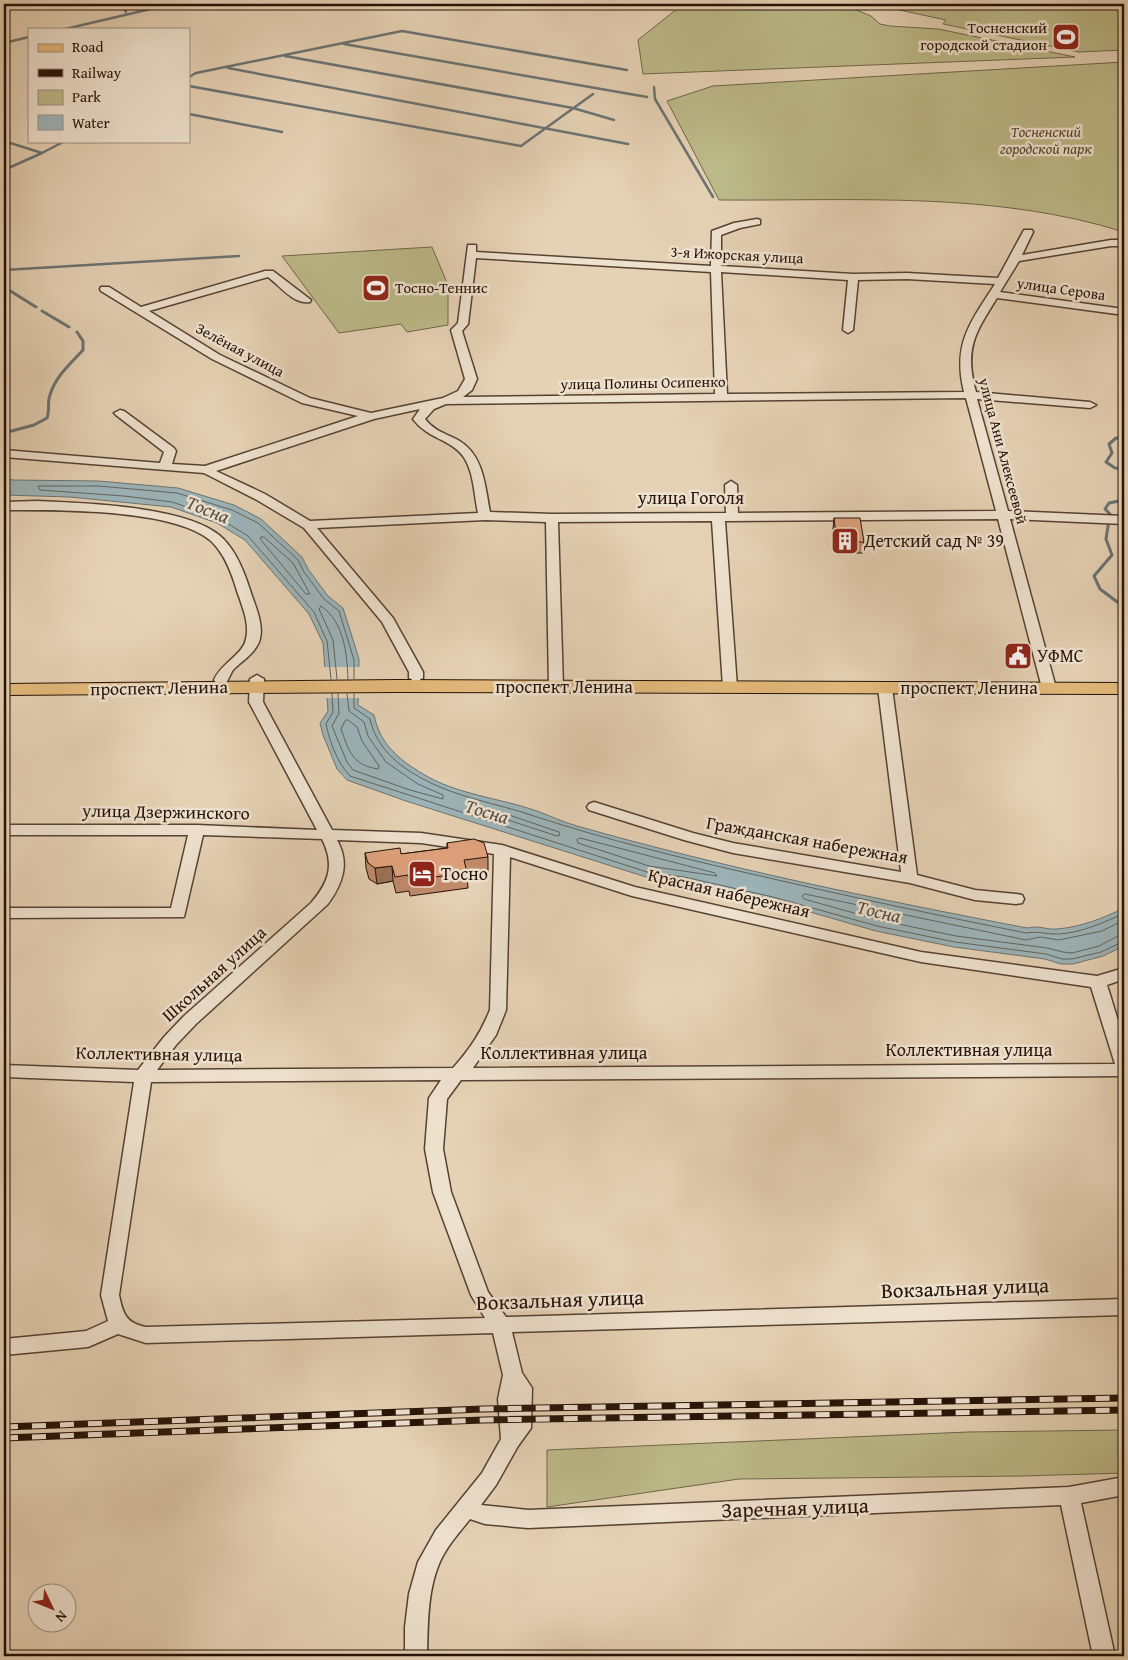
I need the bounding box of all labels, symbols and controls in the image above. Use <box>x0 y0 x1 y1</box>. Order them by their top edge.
place label: Тосненский городской стадион <box>920 17 1047 55</box>
sports icon: Тосненский городской стадион <box>1051 22 1081 52</box>
legend <box>28 28 190 142</box>
text: Road <box>72 36 103 57</box>
text: Railway <box>72 62 122 83</box>
text: Park <box>72 86 101 107</box>
text: Water <box>72 112 110 133</box>
park label: Тосненский городской парк <box>1000 121 1092 159</box>
street label: 3-я Ижорская улица <box>670 241 805 269</box>
street label: улица Серова <box>1014 272 1108 305</box>
sports icon: Тосно-Теннис <box>361 273 391 303</box>
place label: Тосно-Теннис <box>395 277 488 298</box>
street label: Зелёная улица <box>192 317 289 382</box>
street label: улица Полины Осипенко <box>559 371 726 394</box>
street label: улица Ани Алексеевой <box>974 374 1033 526</box>
street label: улица Гоголя <box>637 484 744 511</box>
water label: Тосна <box>182 488 234 530</box>
building icon: Детский сад № 39 <box>830 526 860 556</box>
place label: Детский сад № 39 <box>863 527 1004 554</box>
public building icon: УФМС <box>1003 641 1033 671</box>
place label: УФМС <box>1037 642 1084 669</box>
street label: проспект Ленина <box>90 673 229 702</box>
street label: проспект Ленина <box>495 673 633 700</box>
street label: проспект Ленина <box>900 674 1038 701</box>
water label: Тосна <box>462 791 512 831</box>
street label: улица Дзержинского <box>81 797 250 826</box>
street label: Гражданская набережная <box>704 808 910 871</box>
hotel icon: Тосно <box>407 859 437 889</box>
place label: Тосно <box>441 860 488 887</box>
street label: Красная набережная <box>645 861 813 924</box>
water label: Тосна <box>854 892 904 930</box>
street label: Школьная улица <box>155 919 272 1028</box>
street label: Коллективная улица <box>886 1036 1053 1063</box>
street label: Коллективная улица <box>75 1039 243 1068</box>
street label: Коллективная улица <box>481 1039 648 1066</box>
street label: Вокзальная улица <box>880 1269 1050 1306</box>
street label: Вокзальная улица <box>475 1281 645 1318</box>
street label: Заречная улица <box>721 1489 869 1526</box>
north arrow <box>28 1582 78 1632</box>
text: N <box>51 1607 72 1628</box>

